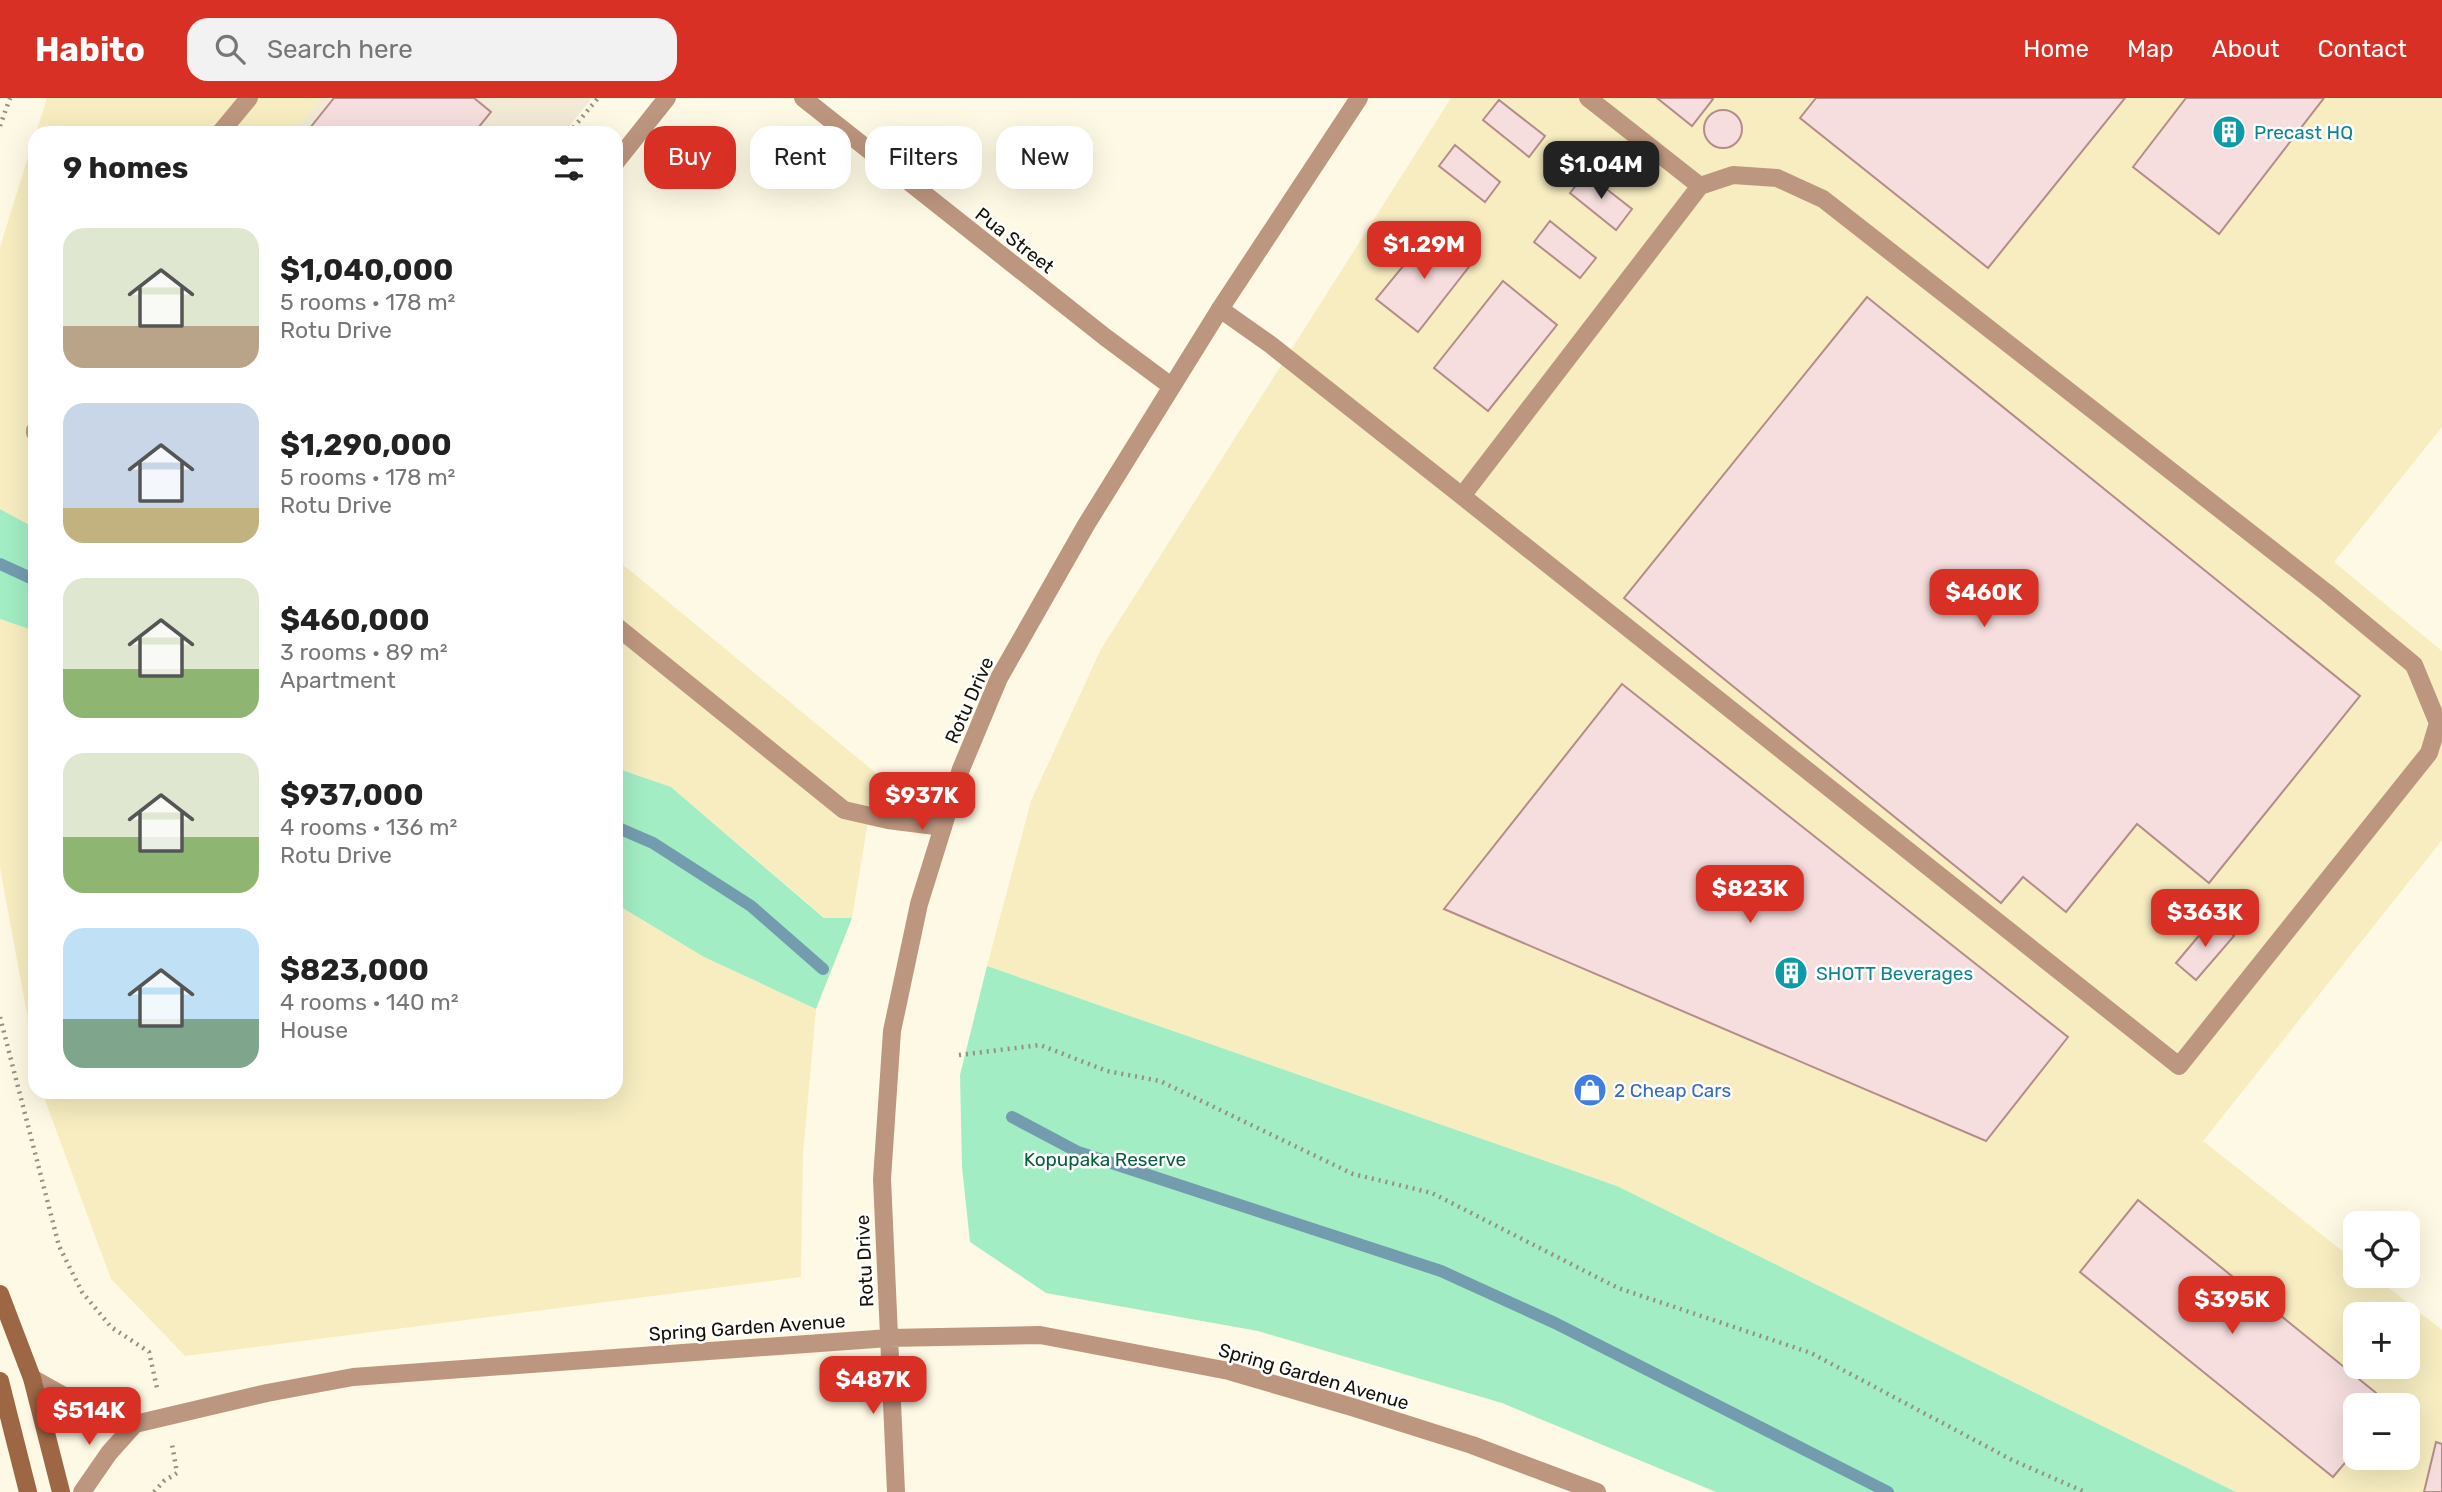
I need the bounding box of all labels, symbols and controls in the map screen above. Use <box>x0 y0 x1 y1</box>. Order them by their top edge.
search box <box>187 18 677 81</box>
text: Habito <box>35 30 145 69</box>
icon: search <box>211 30 249 68</box>
text: Search here <box>267 34 413 65</box>
text: Home <box>2023 35 2089 63</box>
text: Map <box>2127 35 2174 63</box>
text: About <box>2212 35 2280 63</box>
text: Contact <box>2318 35 2407 63</box>
building icon: Precast HQ <box>2210 113 2248 151</box>
place label: Precast HQ <box>2254 121 2353 144</box>
chip: Buy <box>644 126 736 189</box>
chip: Rent <box>750 126 851 189</box>
chip: Filters <box>865 126 982 189</box>
chip: New <box>996 126 1093 189</box>
pin: $1.04M <box>1544 141 1658 201</box>
icon: filters <box>550 149 588 187</box>
text: 9 homes <box>63 150 188 186</box>
text: $1.04M <box>1559 150 1643 178</box>
street label: Pua Street <box>971 202 1059 279</box>
pin: $1.29M <box>1367 222 1481 281</box>
text: $1.29M <box>1383 230 1465 258</box>
text: $1,040,000 <box>280 252 453 288</box>
icon: home <box>119 256 203 340</box>
text: 5 rooms · 178 m² <box>280 288 455 316</box>
text: Rotu Drive <box>280 316 392 344</box>
text: $1,290,000 <box>280 427 452 463</box>
icon: home <box>119 431 203 515</box>
text: 5 rooms · 178 m² <box>280 463 455 491</box>
text: Rotu Drive <box>280 491 392 519</box>
pin: $460K <box>1935 570 2033 629</box>
text: $460K <box>1946 578 2022 606</box>
text: $460,000 <box>280 602 430 638</box>
icon: home <box>119 606 203 690</box>
text: 3 rooms · 89 m² <box>280 638 448 666</box>
street label: Rotu Drive <box>940 653 999 747</box>
text: Apartment <box>280 666 396 694</box>
pin: $937K <box>873 772 971 832</box>
text: $937,000 <box>280 777 424 813</box>
icon: home <box>119 781 203 865</box>
text: $937K <box>885 781 959 809</box>
text: 4 rooms · 136 m² <box>280 813 457 841</box>
text: Rotu Drive <box>280 841 392 869</box>
pin: $823K <box>1701 866 1799 925</box>
text: $823K <box>1712 874 1788 902</box>
pin: $363K <box>2156 890 2254 949</box>
text: $363K <box>2167 898 2243 926</box>
text: $823,000 <box>280 952 429 988</box>
building icon: SHOTT Beverages <box>1772 954 1810 992</box>
icon: home <box>119 956 203 1040</box>
place label: SHOTT Beverages <box>1816 962 1973 985</box>
text: 4 rooms · 140 m² <box>280 988 459 1016</box>
text: House <box>280 1016 348 1044</box>
shop icon: 2 Cheap Cars <box>1571 1071 1609 1109</box>
place label: 2 Cheap Cars <box>1614 1079 1731 1102</box>
park label: Kopupaka Reserve <box>1024 1148 1186 1171</box>
map controls <box>2343 1211 2420 1470</box>
button: locate <box>2343 1211 2420 1288</box>
street label: Rotu Drive <box>851 1214 878 1308</box>
pin: $395K <box>2183 1276 2281 1336</box>
text: $395K <box>2194 1285 2270 1313</box>
button: + <box>2343 1302 2420 1379</box>
street label: Spring Garden Avenue <box>648 1309 846 1346</box>
street label: Spring Garden Avenue <box>1216 1338 1412 1415</box>
pin: $487K <box>824 1356 922 1416</box>
text: $487K <box>835 1365 911 1393</box>
pin: $514K <box>40 1388 138 1447</box>
button: − <box>2343 1393 2420 1470</box>
text: $514K <box>53 1396 125 1424</box>

